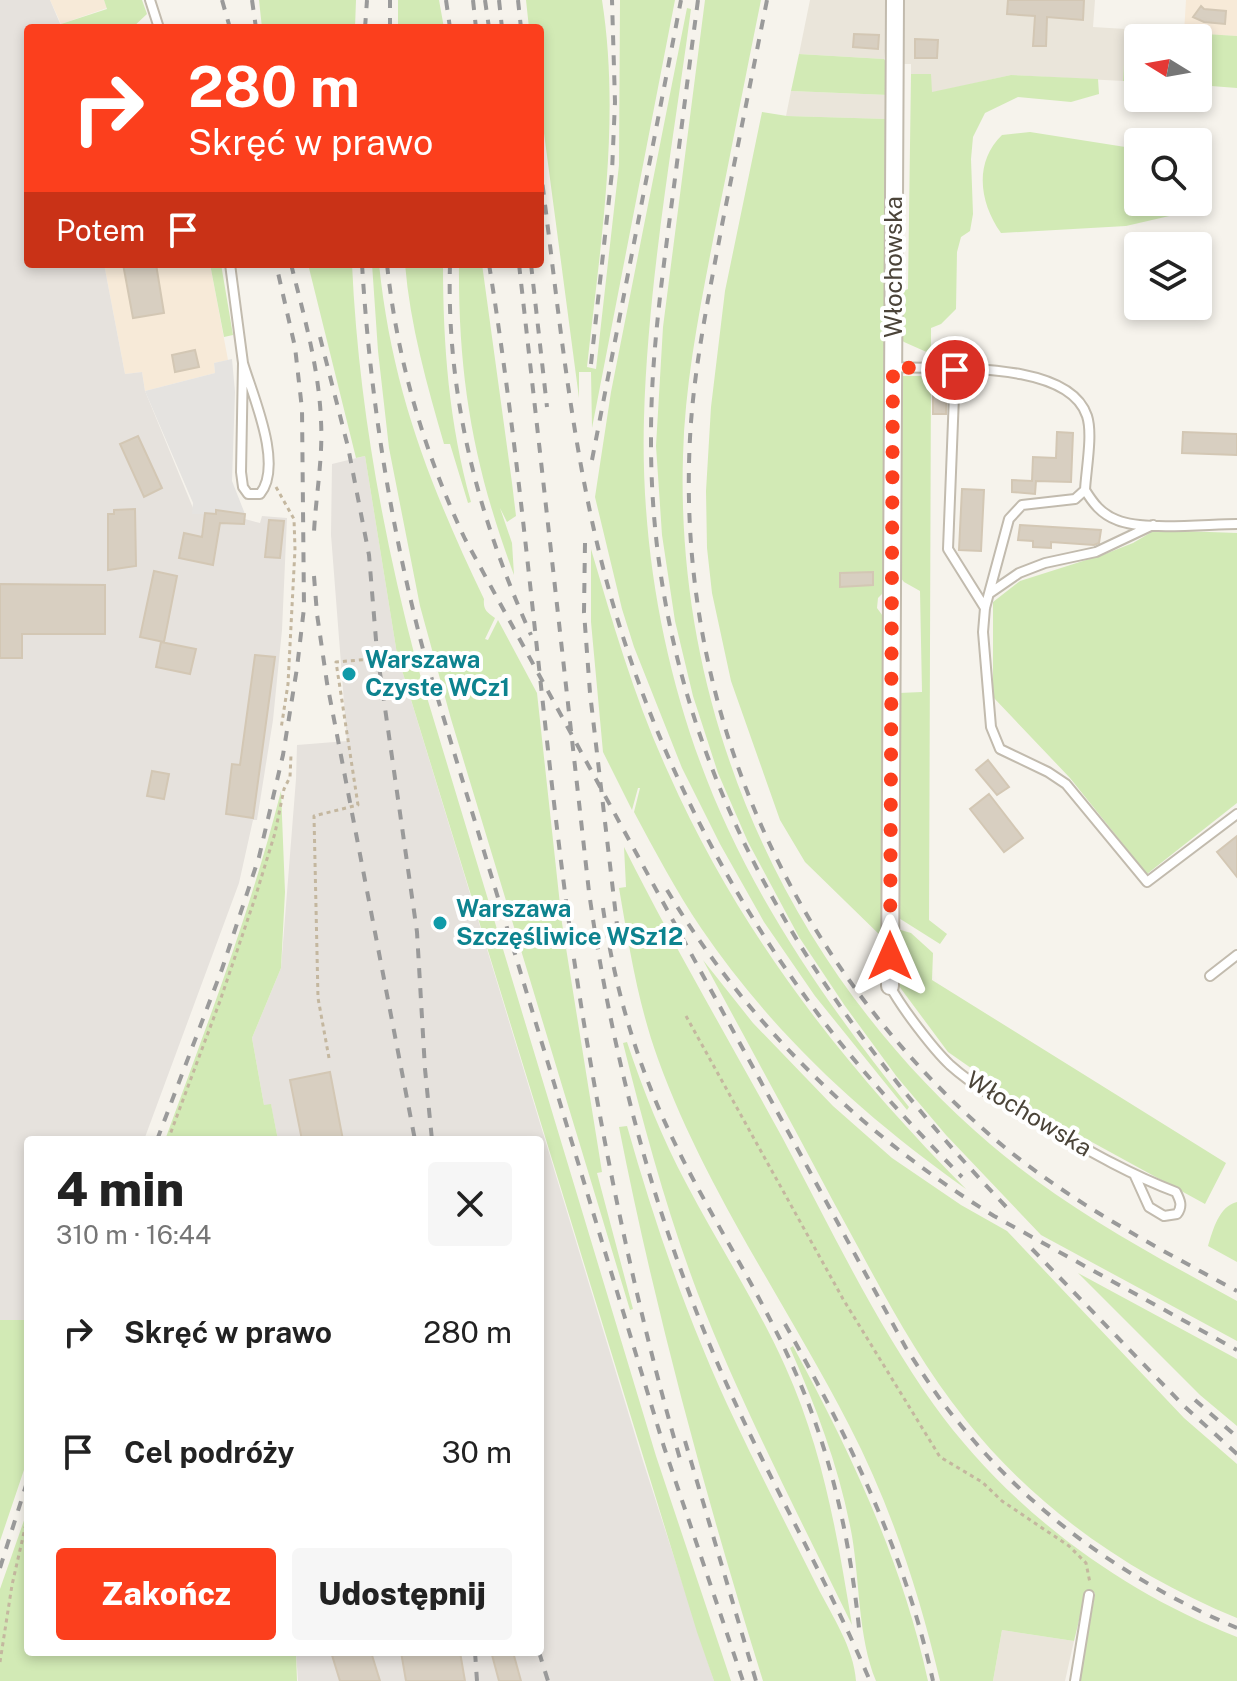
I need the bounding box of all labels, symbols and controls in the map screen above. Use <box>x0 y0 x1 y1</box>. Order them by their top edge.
north arrow <box>1124 24 1212 112</box>
map controls <box>1124 24 1212 320</box>
text: 280 m <box>188 54 360 120</box>
icon: right <box>56 56 160 160</box>
text: Skręć w prawo <box>188 121 433 163</box>
button: search <box>1124 128 1212 216</box>
street label: Włochowska <box>879 196 907 338</box>
icon: arrive <box>161 208 205 252</box>
text: Potem <box>56 212 145 248</box>
button: layers <box>1124 232 1212 320</box>
pin <box>921 336 989 404</box>
icon: arrive <box>933 348 977 392</box>
place label: Warszawa Czyste WCz1 <box>365 645 510 701</box>
marker: Warszawa Czyste WCz1 <box>340 665 358 683</box>
place label: Warszawa Szczęśliwice WSz12 <box>456 894 683 950</box>
marker: Warszawa Szczęśliwice WSz12 <box>431 914 449 932</box>
position arrow <box>848 914 932 998</box>
street label: Włochowska <box>962 1065 1097 1162</box>
text: 4 min <box>56 1160 184 1217</box>
button: close <box>428 1162 512 1246</box>
text: 310 m · 16:44 <box>56 1219 211 1250</box>
icon: right <box>56 1310 100 1354</box>
text: Skręć w prawo <box>124 1314 332 1350</box>
text: 280 m <box>423 1314 512 1350</box>
icon: arrive <box>56 1430 100 1474</box>
text: Cel podróży <box>124 1434 294 1470</box>
text: 30 m <box>442 1434 512 1470</box>
button: Zakończ <box>56 1548 276 1640</box>
button: Udostępnij <box>292 1548 512 1640</box>

